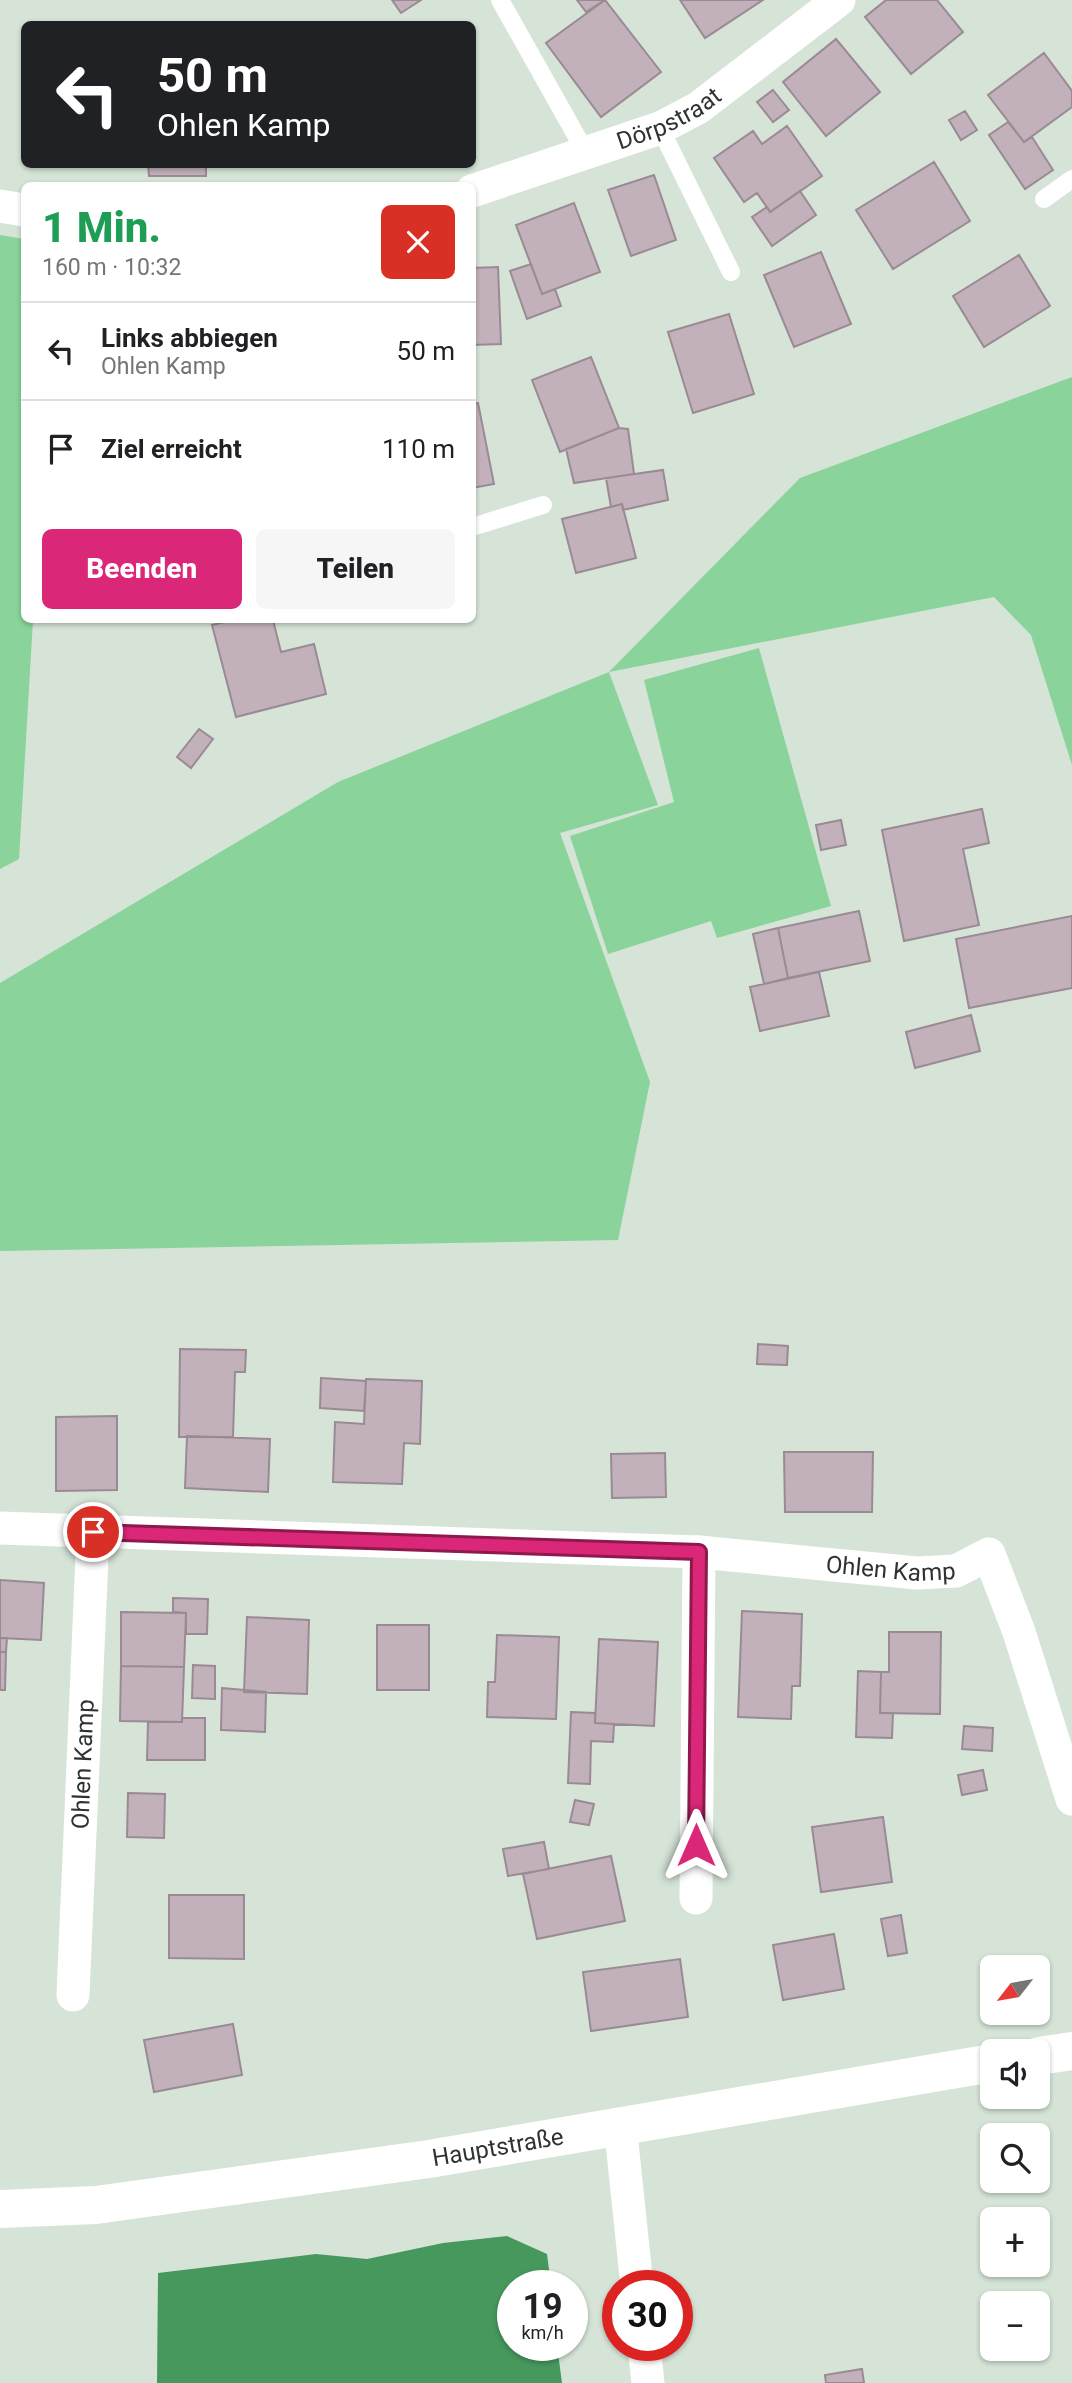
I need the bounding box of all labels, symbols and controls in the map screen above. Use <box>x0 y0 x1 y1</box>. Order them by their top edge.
text: 50 m <box>157 47 268 104</box>
icon: left <box>42 49 133 140</box>
street label: Dörpstraat <box>613 81 727 155</box>
text: Ohlen Kamp <box>157 106 331 144</box>
text: 1 Min. <box>42 203 161 252</box>
button: close <box>381 205 455 279</box>
text: 160 m · 10:32 <box>42 254 181 281</box>
text: Links abbiegen <box>101 323 278 353</box>
icon: left <box>42 332 80 370</box>
text: 50 m <box>397 336 455 366</box>
text: Ohlen Kamp <box>101 353 226 380</box>
icon: arrive <box>42 430 80 468</box>
text: Ziel erreicht <box>101 434 242 464</box>
text: 110 m <box>382 434 455 464</box>
button: Beenden <box>42 529 242 609</box>
button: Teilen <box>256 529 455 609</box>
pin <box>63 1502 123 1562</box>
icon: arrive <box>74 1513 112 1551</box>
street label: Ohlen Kamp <box>825 1550 956 1587</box>
street label: Ohlen Kamp <box>66 1699 100 1830</box>
position arrow <box>659 1808 733 1882</box>
north arrow <box>980 1955 1050 2025</box>
map controls <box>980 1955 1050 2361</box>
button: sound <box>980 2039 1050 2109</box>
street label: Hauptstraße <box>430 2122 566 2172</box>
button: search <box>980 2123 1050 2193</box>
button: + <box>980 2207 1050 2277</box>
speed limit sign: 30 <box>602 2270 693 2361</box>
text: 19 <box>522 2286 563 2327</box>
button: − <box>980 2291 1050 2361</box>
text: km/h <box>521 2322 564 2343</box>

